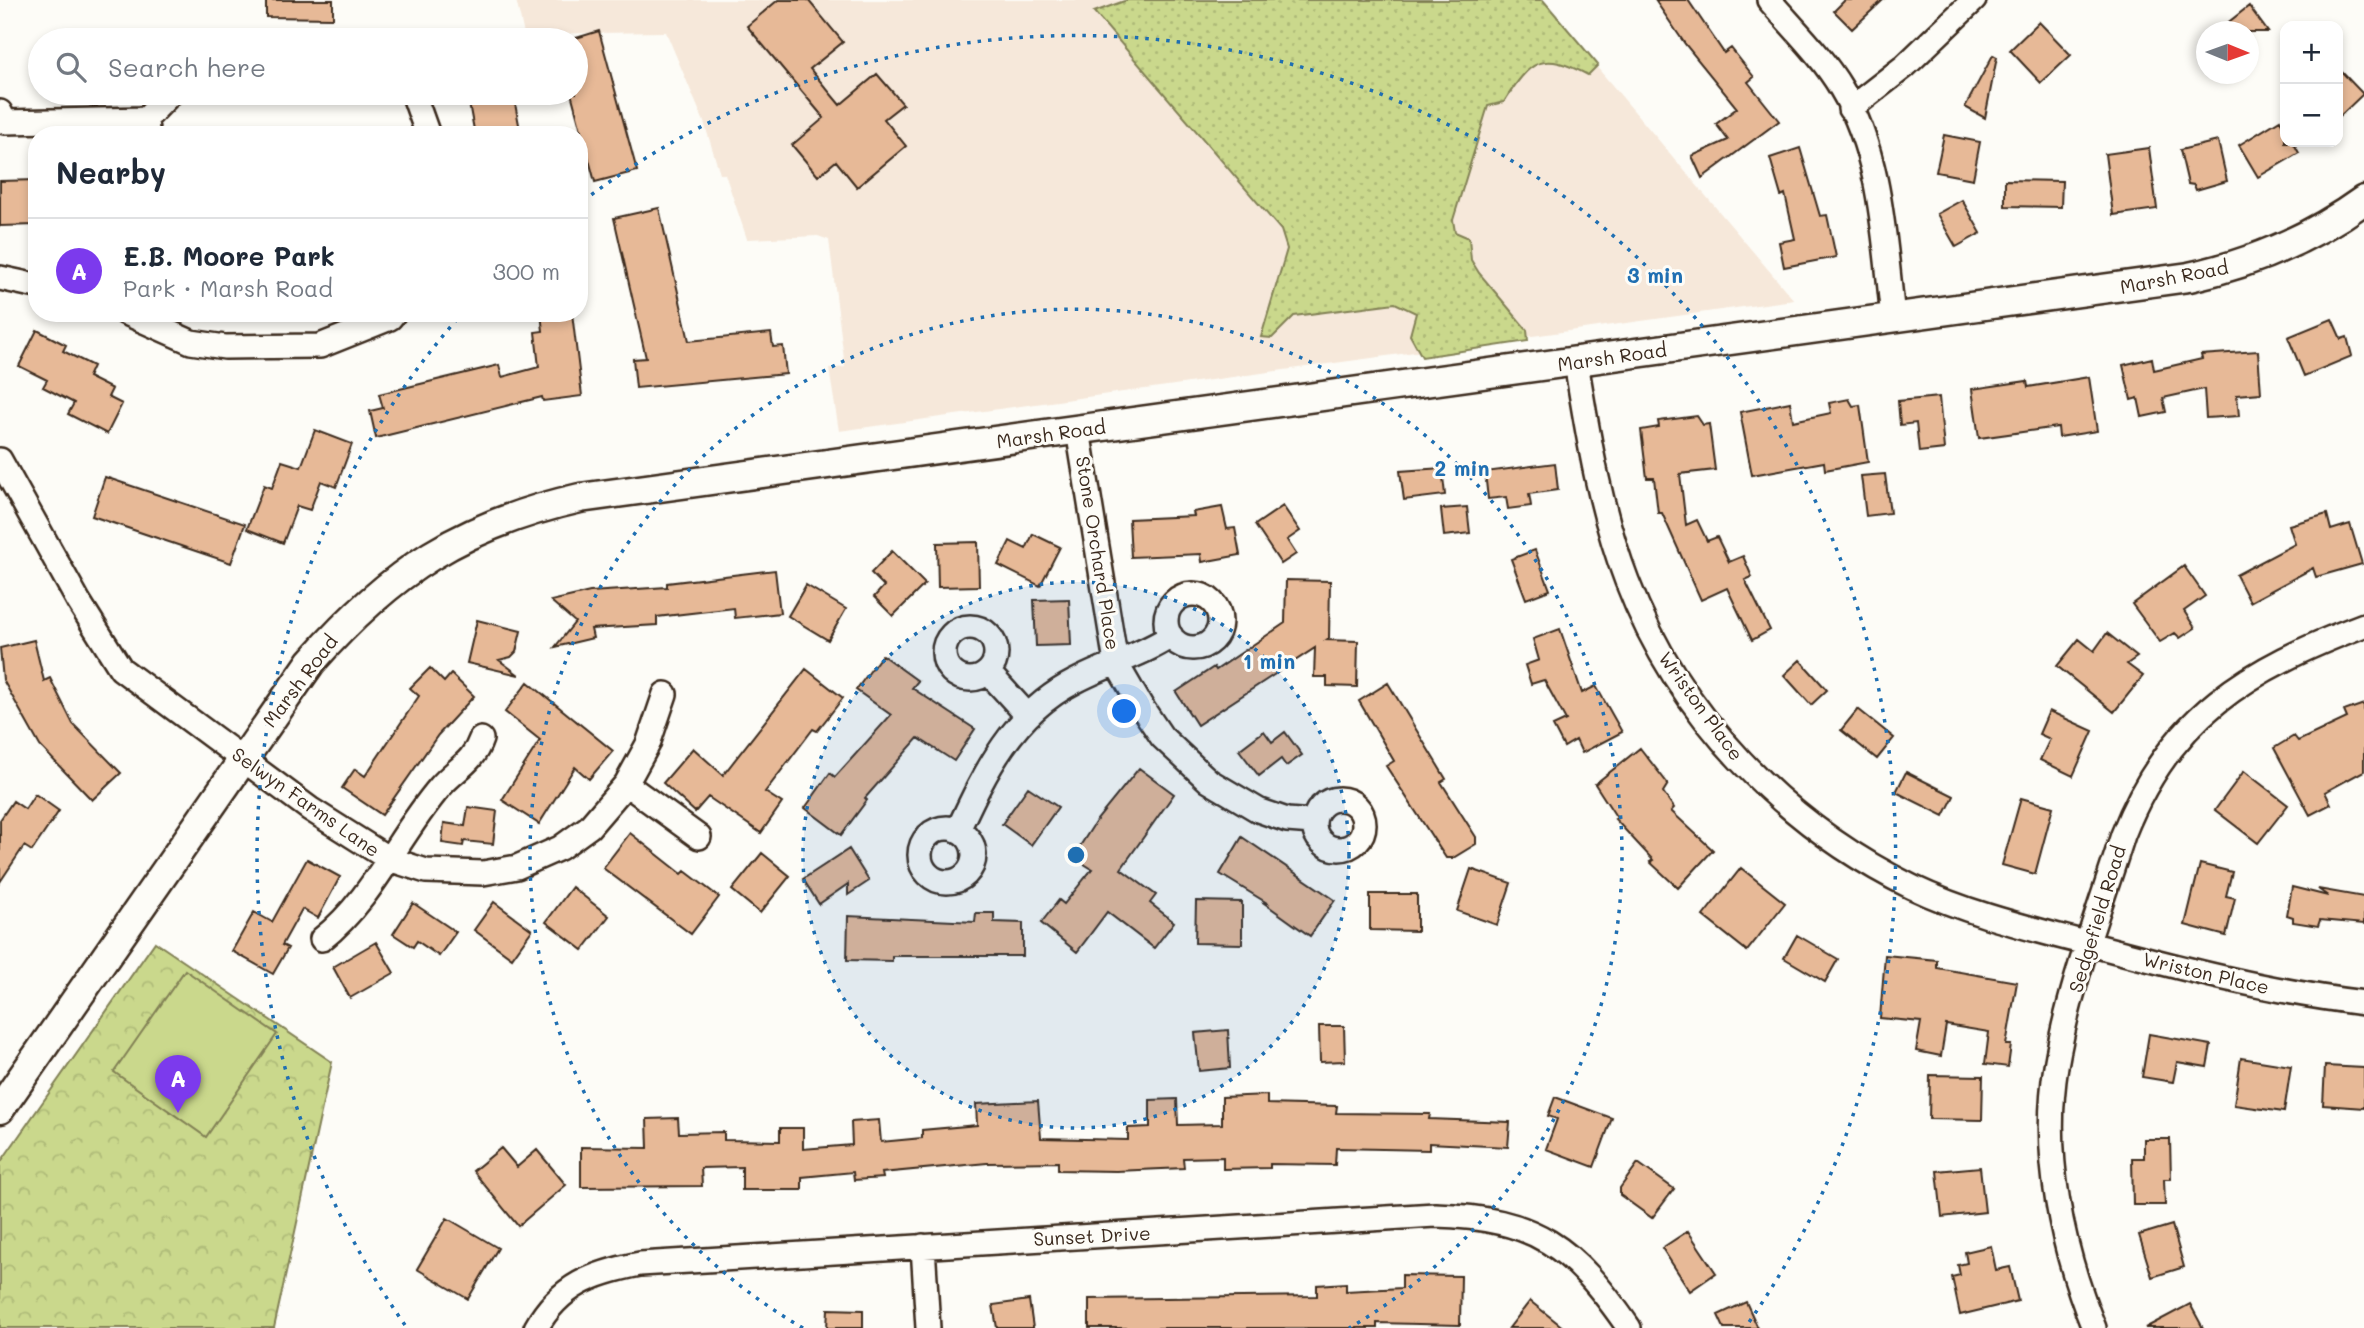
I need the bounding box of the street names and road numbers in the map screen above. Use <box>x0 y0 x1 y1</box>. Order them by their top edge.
street label: Marsh Road <box>2118 254 2230 299</box>
street label: Marsh Road <box>1556 336 1668 377</box>
street label: Marsh Road <box>995 413 1107 454</box>
street label: Stone Orchard Place <box>1071 454 1126 652</box>
street label: Marsh Road <box>257 629 343 732</box>
street label: Wriston Place <box>1653 646 1749 765</box>
street label: Selwyn Farms Lane <box>227 741 385 862</box>
street label: Sedgefield Road <box>2062 842 2131 995</box>
street label: Wriston Place <box>2141 946 2272 999</box>
street label: Sunset Drive <box>1033 1220 1151 1251</box>

